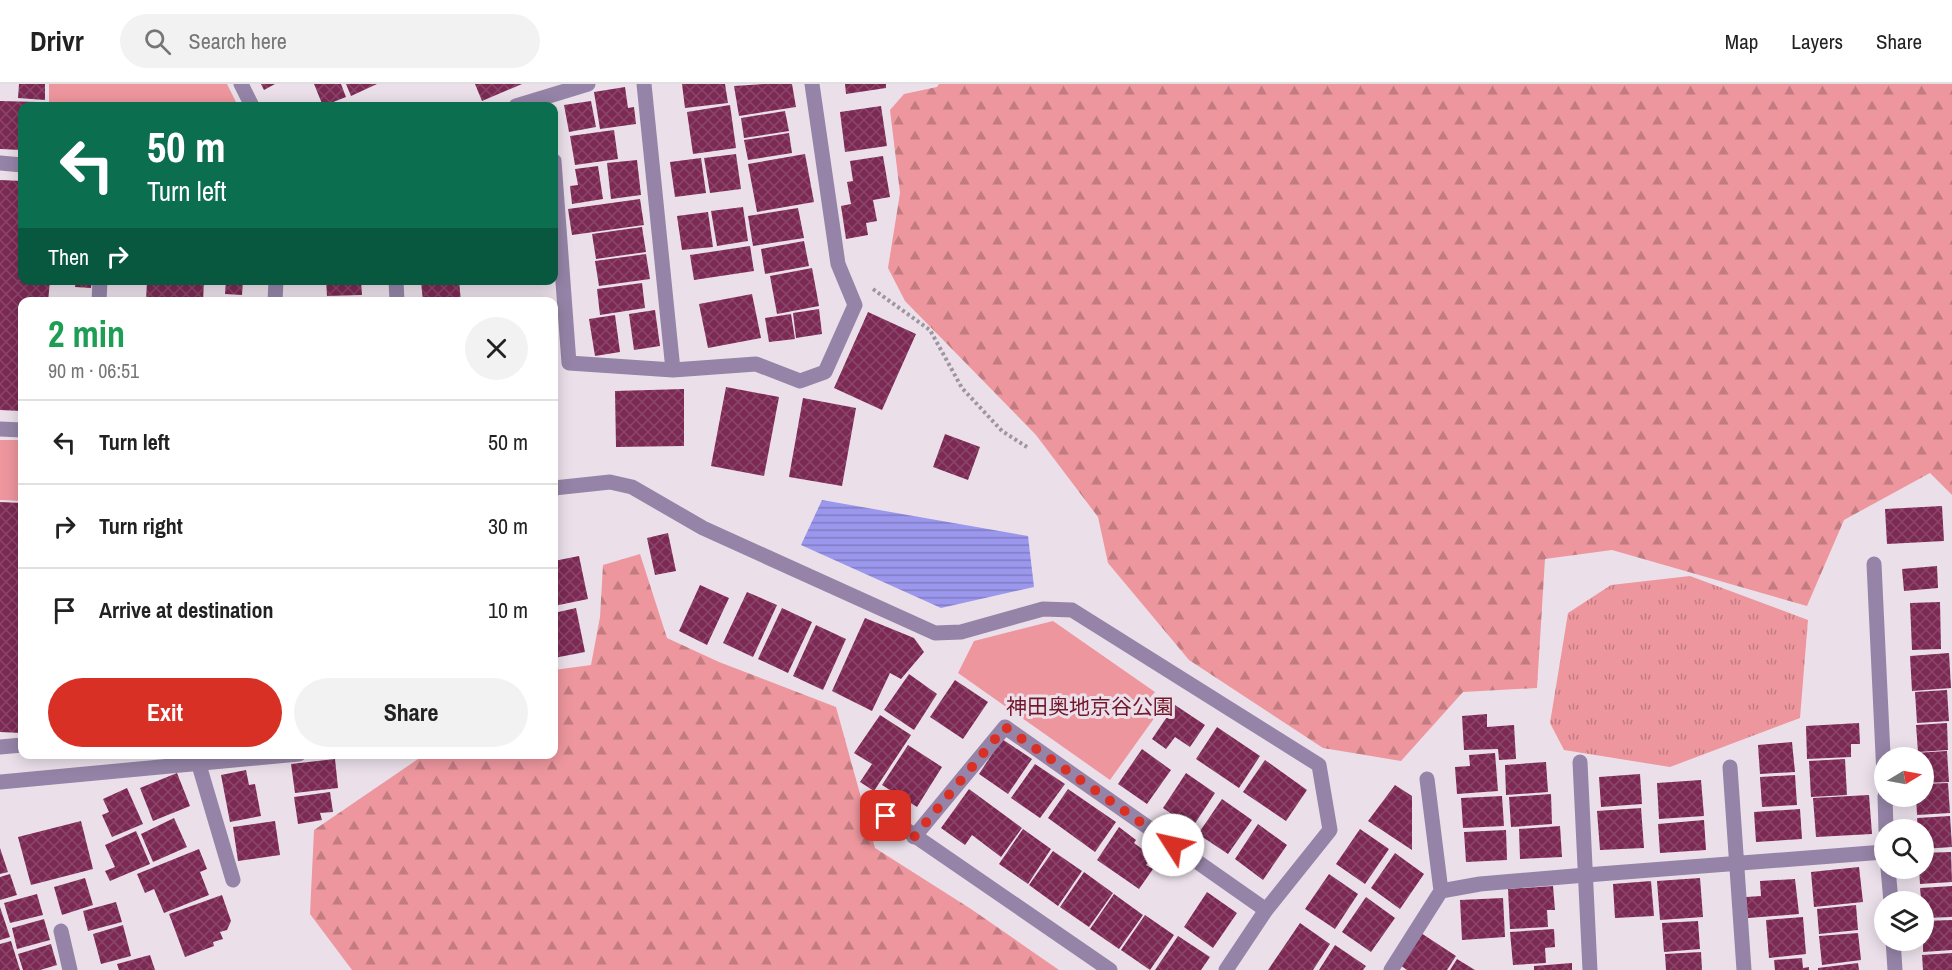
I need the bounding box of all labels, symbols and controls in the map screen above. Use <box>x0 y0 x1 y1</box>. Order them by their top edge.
search box <box>120 14 540 68</box>
text: Drivr <box>30 22 84 60</box>
icon: search <box>141 25 174 58</box>
text: Search here <box>189 26 287 56</box>
text: Map <box>1725 27 1758 56</box>
text: Layers <box>1791 27 1843 56</box>
text: Share <box>1876 27 1922 56</box>
text: 50 m <box>147 119 226 175</box>
icon: left <box>48 126 126 204</box>
text: Turn left <box>147 173 226 209</box>
icon: right <box>101 240 134 273</box>
text: Then <box>48 242 89 272</box>
text: 2 min <box>48 310 125 358</box>
button: close <box>465 317 528 380</box>
text: 90 m · 06:51 <box>48 357 139 384</box>
icon: left <box>48 426 81 459</box>
text: Turn left <box>99 427 170 457</box>
text: 50 m <box>488 427 528 457</box>
icon: right <box>48 510 81 543</box>
text: Turn right <box>99 511 183 541</box>
text: 30 m <box>488 511 528 541</box>
icon: arrive <box>48 594 81 627</box>
text: Arrive at destination <box>99 595 273 625</box>
text: 10 m <box>488 595 528 625</box>
button: Exit <box>48 678 282 747</box>
button: Share <box>294 678 528 747</box>
park label: 神田奥地京谷公園 <box>1006 692 1174 721</box>
north arrow <box>1874 747 1934 807</box>
map controls <box>1874 747 1934 951</box>
pin <box>860 790 911 841</box>
icon: arrive <box>869 799 902 832</box>
position arrow <box>1141 813 1205 877</box>
button: search <box>1874 819 1934 879</box>
button: layers <box>1874 891 1934 951</box>

